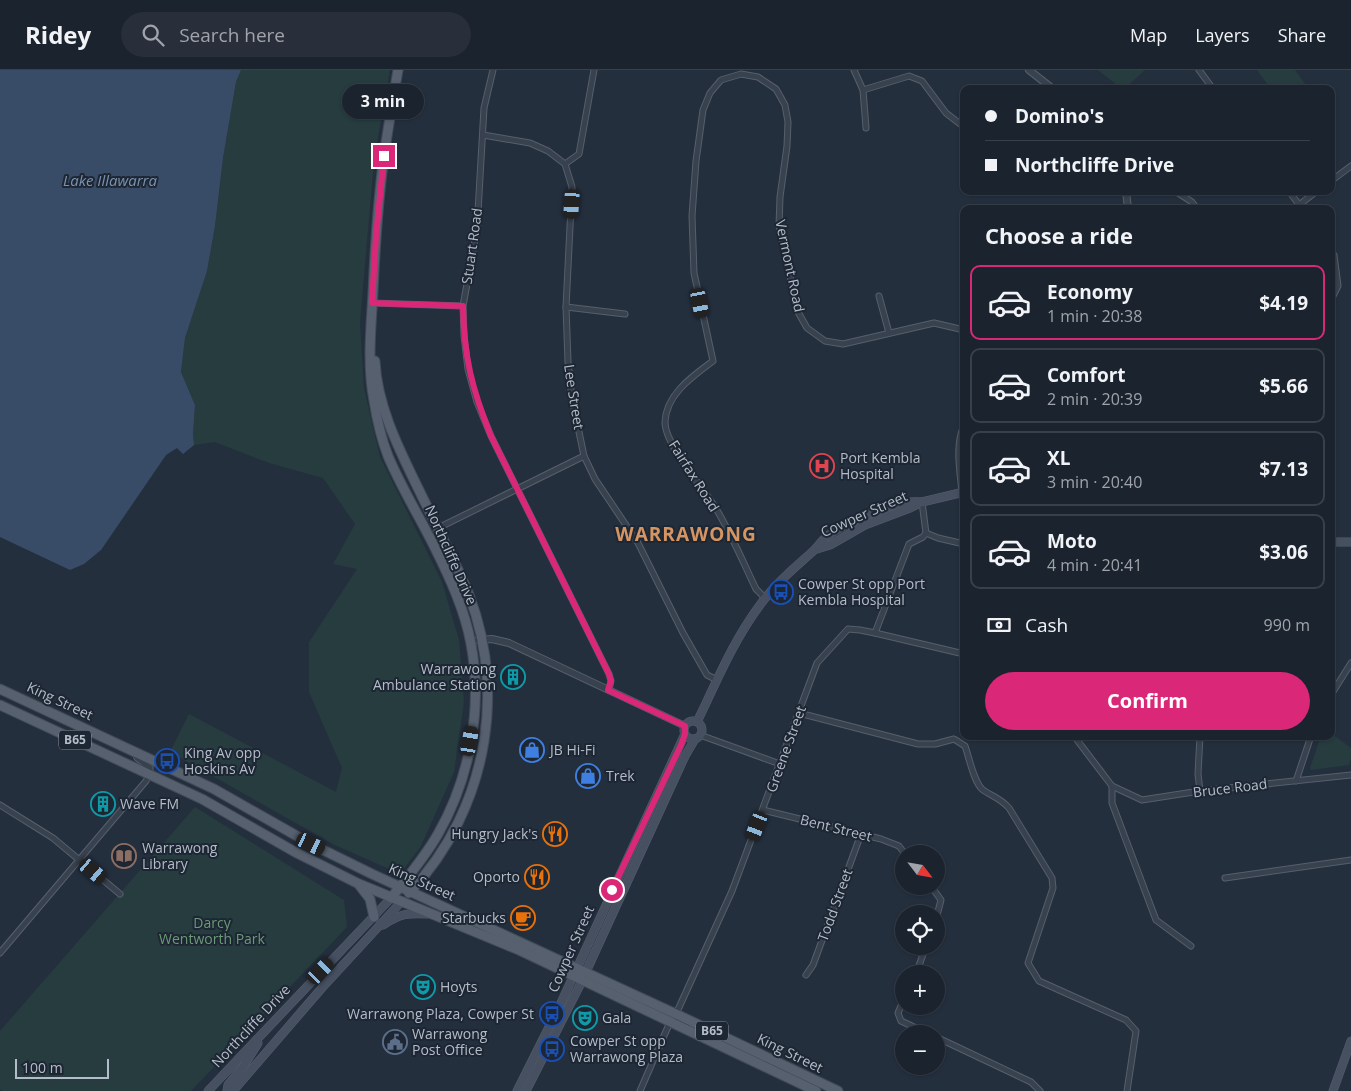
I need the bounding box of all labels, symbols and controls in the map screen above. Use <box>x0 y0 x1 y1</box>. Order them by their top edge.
search box <box>121 12 471 57</box>
text: Ridey <box>25 18 91 51</box>
icon: search <box>139 21 167 49</box>
text: Search here <box>179 22 285 48</box>
text: Map <box>1130 23 1167 47</box>
text: Layers <box>1195 23 1250 47</box>
text: Share <box>1278 23 1326 47</box>
callout: 3 min <box>343 83 425 118</box>
text: 3 min <box>361 90 405 112</box>
text: Domino's <box>1015 103 1104 129</box>
route end <box>373 145 395 167</box>
text: Northcliffe Drive <box>1015 152 1174 178</box>
water label: Lake Illawarra <box>63 170 158 190</box>
car <box>563 189 580 219</box>
street label: Stuart Road <box>457 207 486 285</box>
street label: Vermont Road <box>771 218 810 314</box>
text: Choose a ride <box>985 220 1133 250</box>
text: Economy <box>1047 279 1133 305</box>
icon: car <box>987 280 1032 325</box>
car <box>689 287 710 319</box>
text: $4.19 <box>1259 290 1308 316</box>
text: 1 min · 20:38 <box>1047 305 1142 327</box>
text: Comfort <box>1047 362 1126 388</box>
street label: Lee Street <box>560 363 589 431</box>
icon: car <box>987 363 1032 408</box>
text: $5.66 <box>1259 373 1308 399</box>
text: 2 min · 20:39 <box>1047 388 1142 410</box>
street label: Fairfax Road <box>665 436 724 515</box>
text: XL <box>1047 445 1070 471</box>
icon: car <box>987 446 1032 491</box>
place label: Port Kembla Hospital <box>840 448 920 483</box>
hospital icon: Port Kembla Hospital <box>809 453 835 479</box>
text: $7.13 <box>1259 456 1308 482</box>
text: 3 min · 20:40 <box>1047 471 1142 493</box>
street label: Cowper Street <box>817 486 910 541</box>
street label: Northcliffe Drive <box>421 502 482 608</box>
district label: WARRAWONG <box>615 521 757 547</box>
text: Moto <box>1047 528 1097 554</box>
icon: car <box>987 529 1032 574</box>
text: $3.06 <box>1259 539 1308 565</box>
text: 4 min · 20:41 <box>1047 554 1142 576</box>
place label: Cowper St opp Port Kembla Hospital <box>798 574 925 609</box>
bus stop icon: Cowper St opp Port Kembla Hospital <box>768 579 794 605</box>
icon: cash <box>985 611 1013 639</box>
text: Cash <box>1025 612 1068 638</box>
text: 990 m <box>1264 614 1310 636</box>
place label: Warrawong Ambulance Station <box>373 659 496 694</box>
building icon: Warrawong Ambulance Station <box>500 664 526 690</box>
button: Confirm <box>985 672 1310 730</box>
street label: King Street <box>24 677 96 724</box>
street label: Greene Street <box>761 703 810 795</box>
car <box>460 725 479 757</box>
road number: B65 <box>59 730 91 750</box>
shop icon: JB Hi-Fi <box>519 737 545 763</box>
place label: JB Hi-Fi <box>548 740 596 759</box>
place label: King Av opp Hoskins Av <box>184 743 261 778</box>
bus stop icon: King Av opp Hoskins Av <box>154 748 180 774</box>
shop icon: Trek <box>575 763 601 789</box>
place label: Trek <box>606 766 635 785</box>
street label: Bruce Road <box>1192 774 1268 802</box>
building icon: Wave FM <box>90 791 116 817</box>
place label: Wave FM <box>120 794 179 813</box>
car <box>744 809 769 843</box>
street label: Bent Street <box>798 809 874 846</box>
restaurant icon: Hungry Jack's <box>542 821 568 847</box>
place label: Hungry Jack's <box>451 824 538 843</box>
car <box>294 831 327 857</box>
place label: Warrawong Library <box>142 838 218 873</box>
library icon: Warrawong Library <box>111 843 137 869</box>
north arrow <box>895 845 945 895</box>
map controls <box>895 845 945 1075</box>
car <box>76 856 109 886</box>
street label: King Street <box>386 858 459 905</box>
restaurant icon: Oporto <box>524 864 550 890</box>
street label: Todd Street <box>813 866 856 944</box>
place label: Oporto <box>473 867 520 886</box>
route start <box>601 879 623 901</box>
street label: Cowper Street <box>543 902 598 995</box>
cafe icon: Starbucks <box>510 905 536 931</box>
button: locate <box>895 905 945 955</box>
place label: Starbucks <box>442 908 506 927</box>
park label: Darcy Wentworth Park <box>159 913 266 948</box>
car <box>305 955 336 987</box>
button: + <box>895 965 945 1015</box>
theatre icon: Hoyts <box>410 974 436 1000</box>
place label: Hoyts <box>440 977 478 996</box>
street label: Northcliffe Drive <box>207 980 294 1071</box>
bus stop icon: Warrawong Plaza, Cowper St <box>539 1001 565 1027</box>
place label: Warrawong Plaza, Cowper St <box>347 1004 534 1023</box>
theatre icon: Gala <box>572 1005 598 1031</box>
place label: Gala <box>602 1008 631 1027</box>
road number: B65 <box>696 1021 728 1040</box>
place label: Warrawong Post Office <box>412 1024 488 1059</box>
button: − <box>895 1025 945 1075</box>
street label: King Street <box>754 1028 826 1077</box>
public building icon: Warrawong Post Office <box>382 1029 408 1055</box>
place label: Cowper St opp Warrawong Plaza <box>570 1031 683 1066</box>
bus stop icon: Cowper St opp Warrawong Plaza <box>539 1036 565 1062</box>
scale bar <box>15 1056 109 1079</box>
text: 100 m <box>22 1058 63 1077</box>

